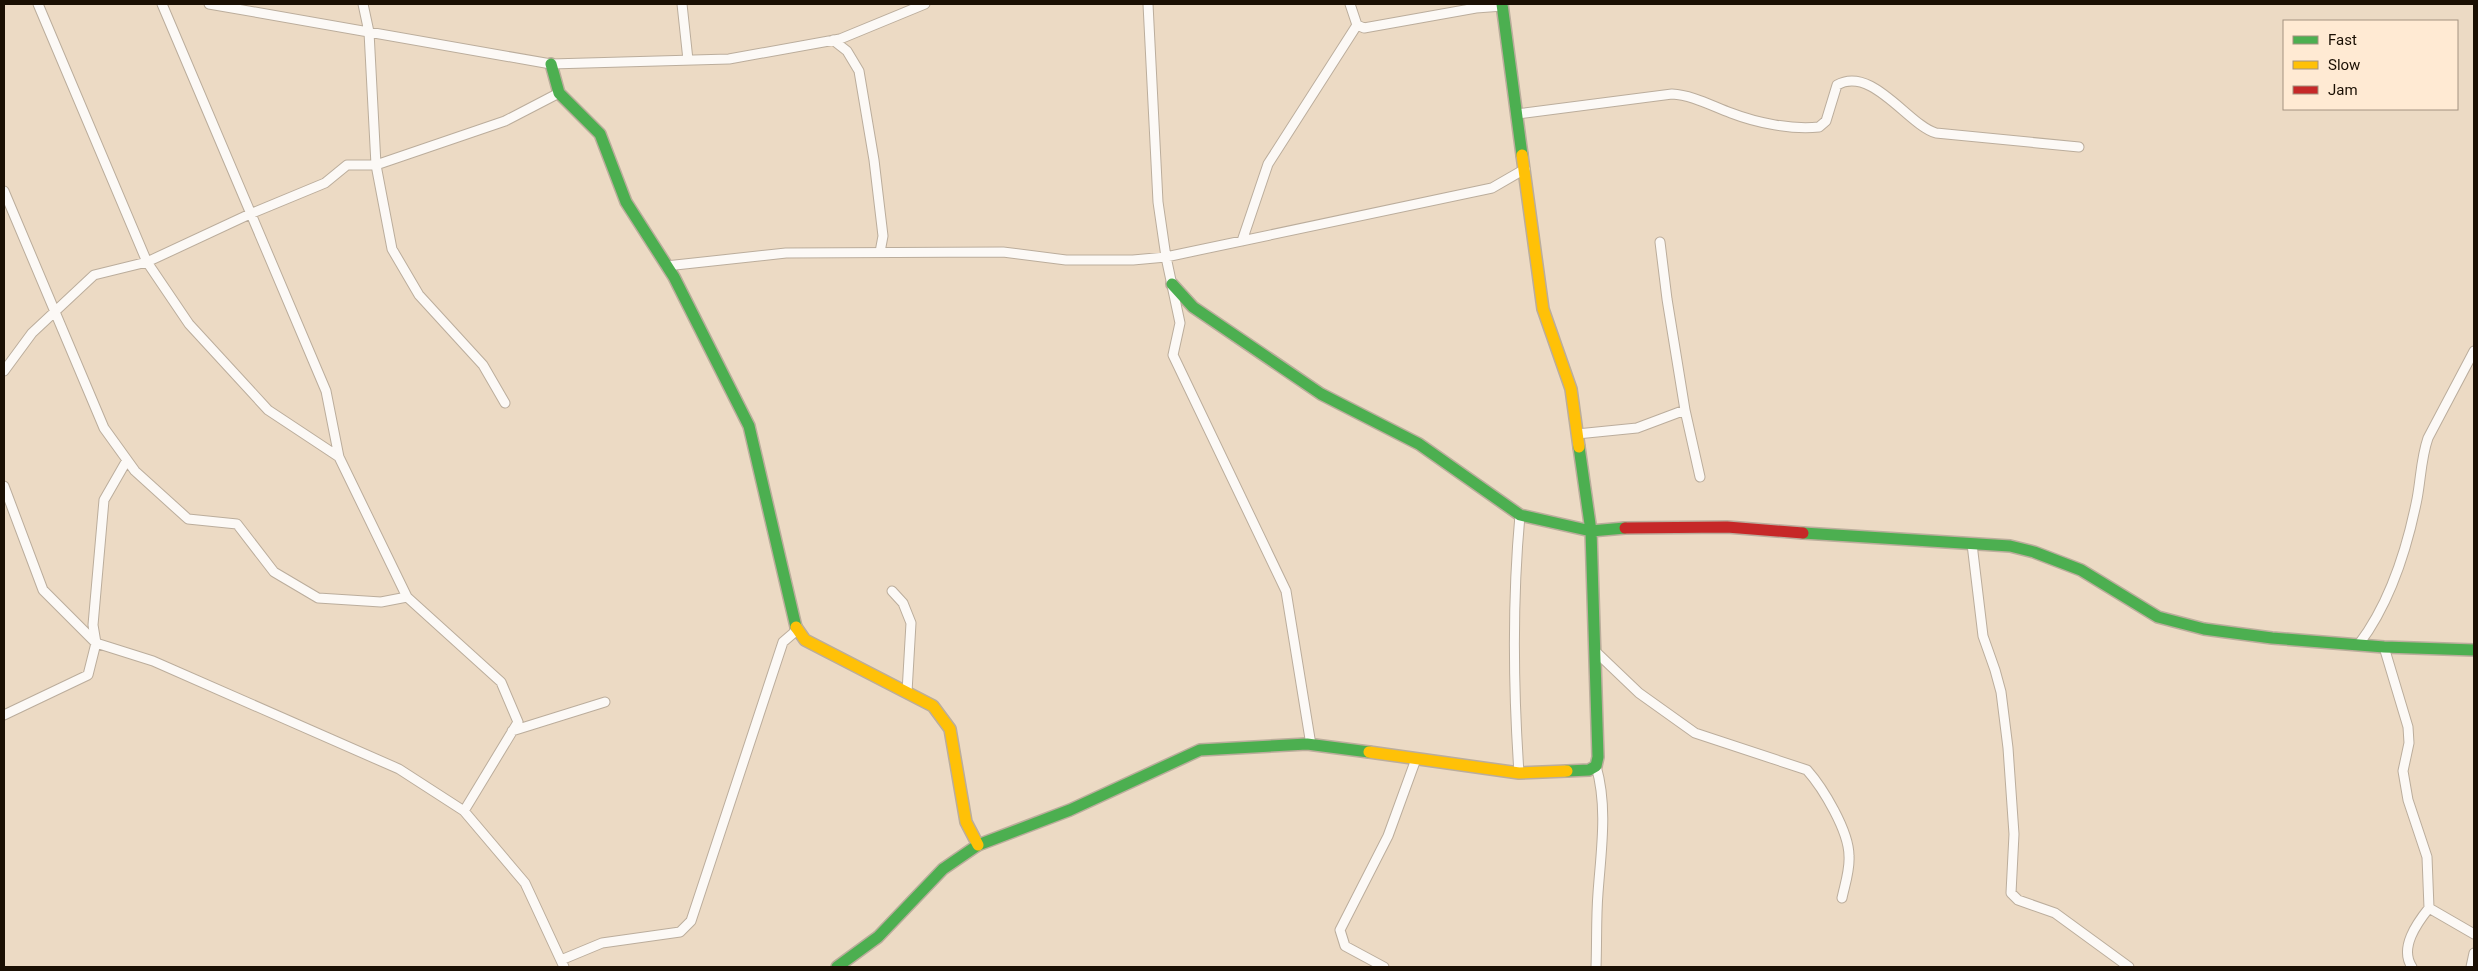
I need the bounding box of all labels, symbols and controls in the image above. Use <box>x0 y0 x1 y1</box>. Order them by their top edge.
legend <box>2283 20 2458 110</box>
text: Fast <box>2328 31 2357 49</box>
text: Slow <box>2328 56 2360 74</box>
text: Jam <box>2328 81 2358 99</box>

